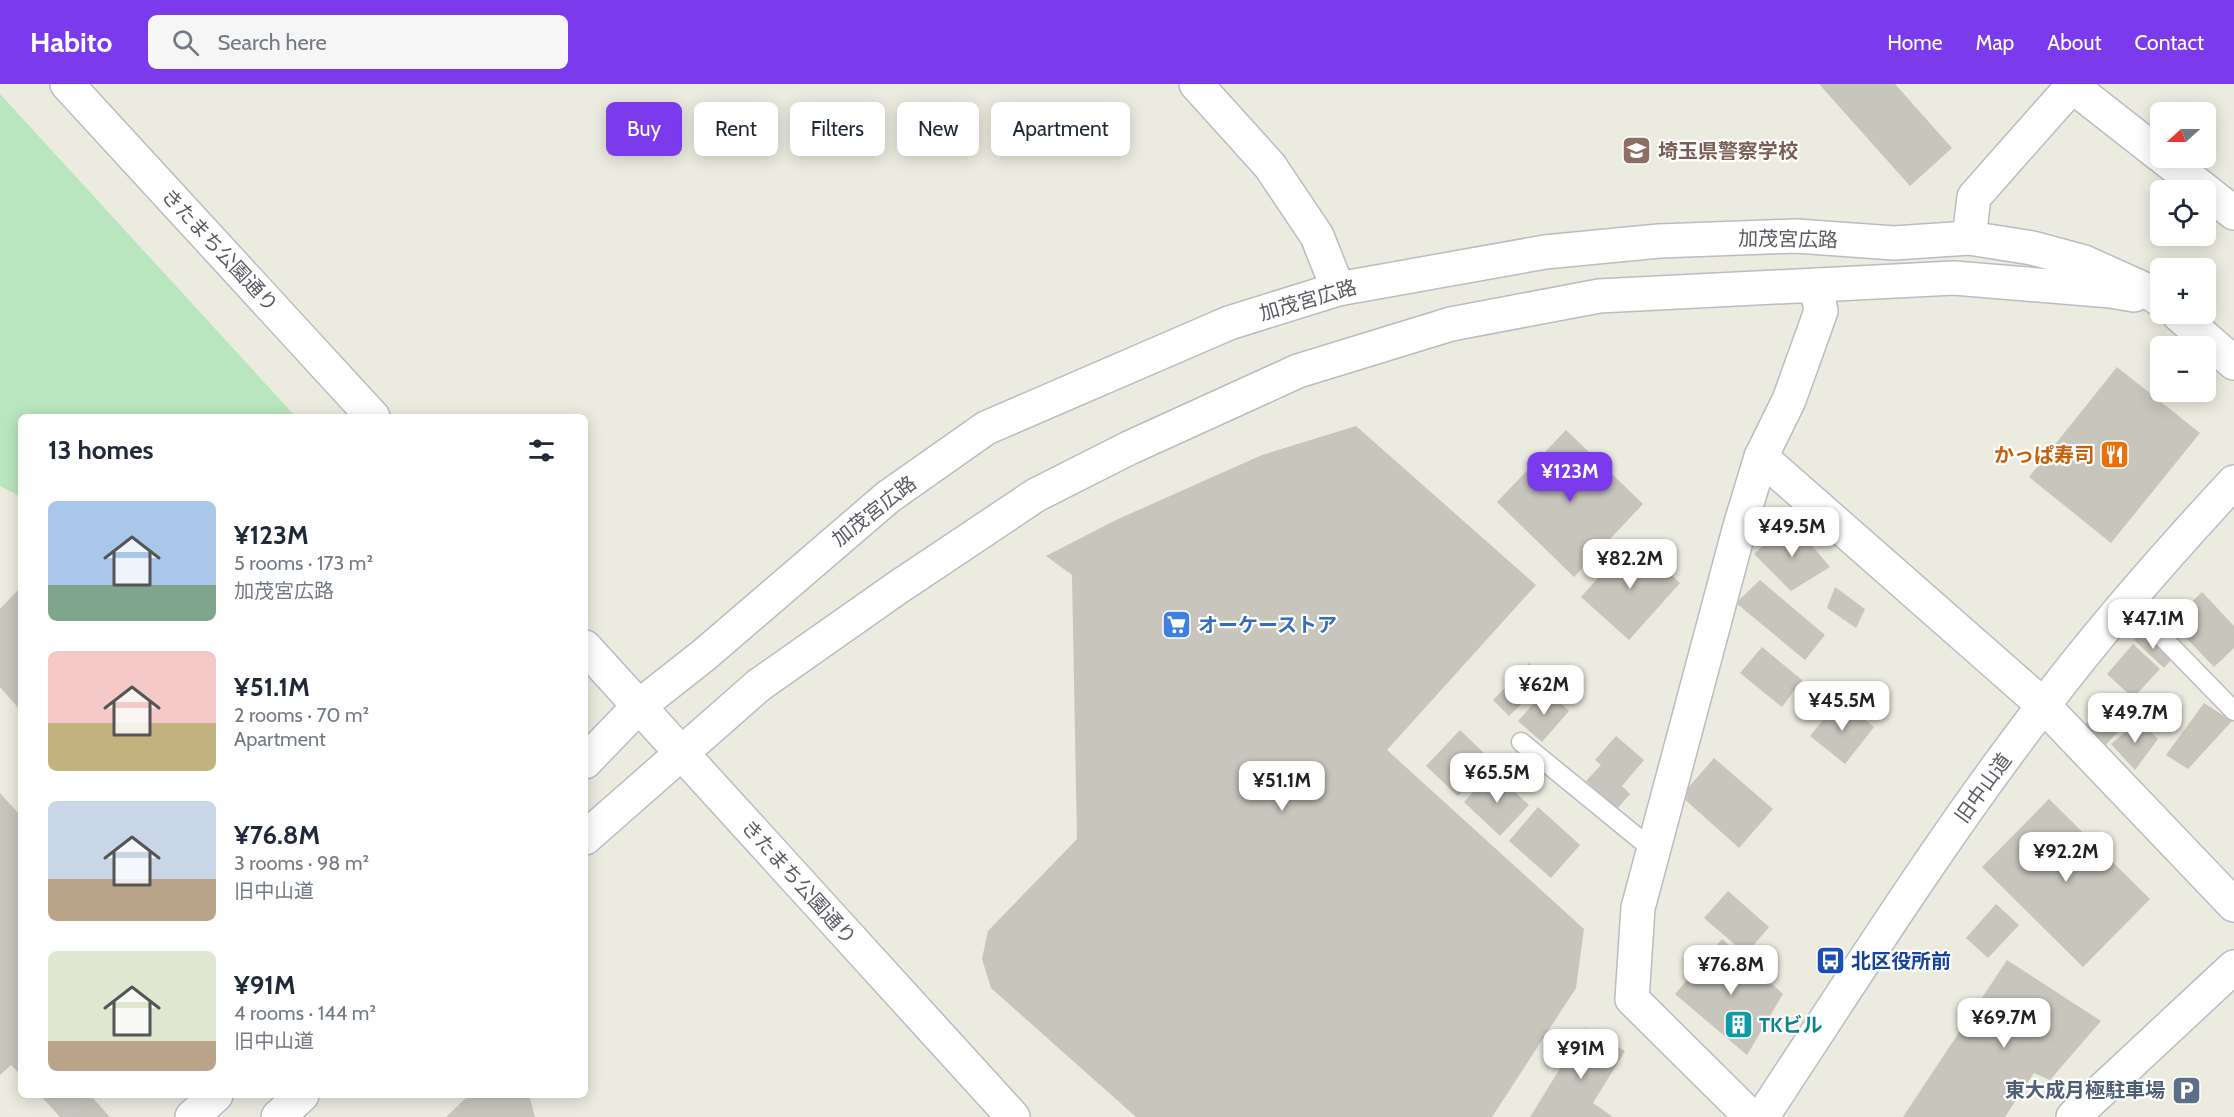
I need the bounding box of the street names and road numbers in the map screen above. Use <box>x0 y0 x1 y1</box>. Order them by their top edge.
street label: きたまち公園通り <box>157 184 283 316</box>
street label: 加茂宮広路 <box>1738 226 1838 252</box>
street label: 加茂宮広路 <box>1257 275 1359 325</box>
street label: 加茂宮広路 <box>827 471 921 551</box>
street label: 旧中山道 <box>1950 749 2016 827</box>
street label: きたまち公園通り <box>737 815 861 949</box>

